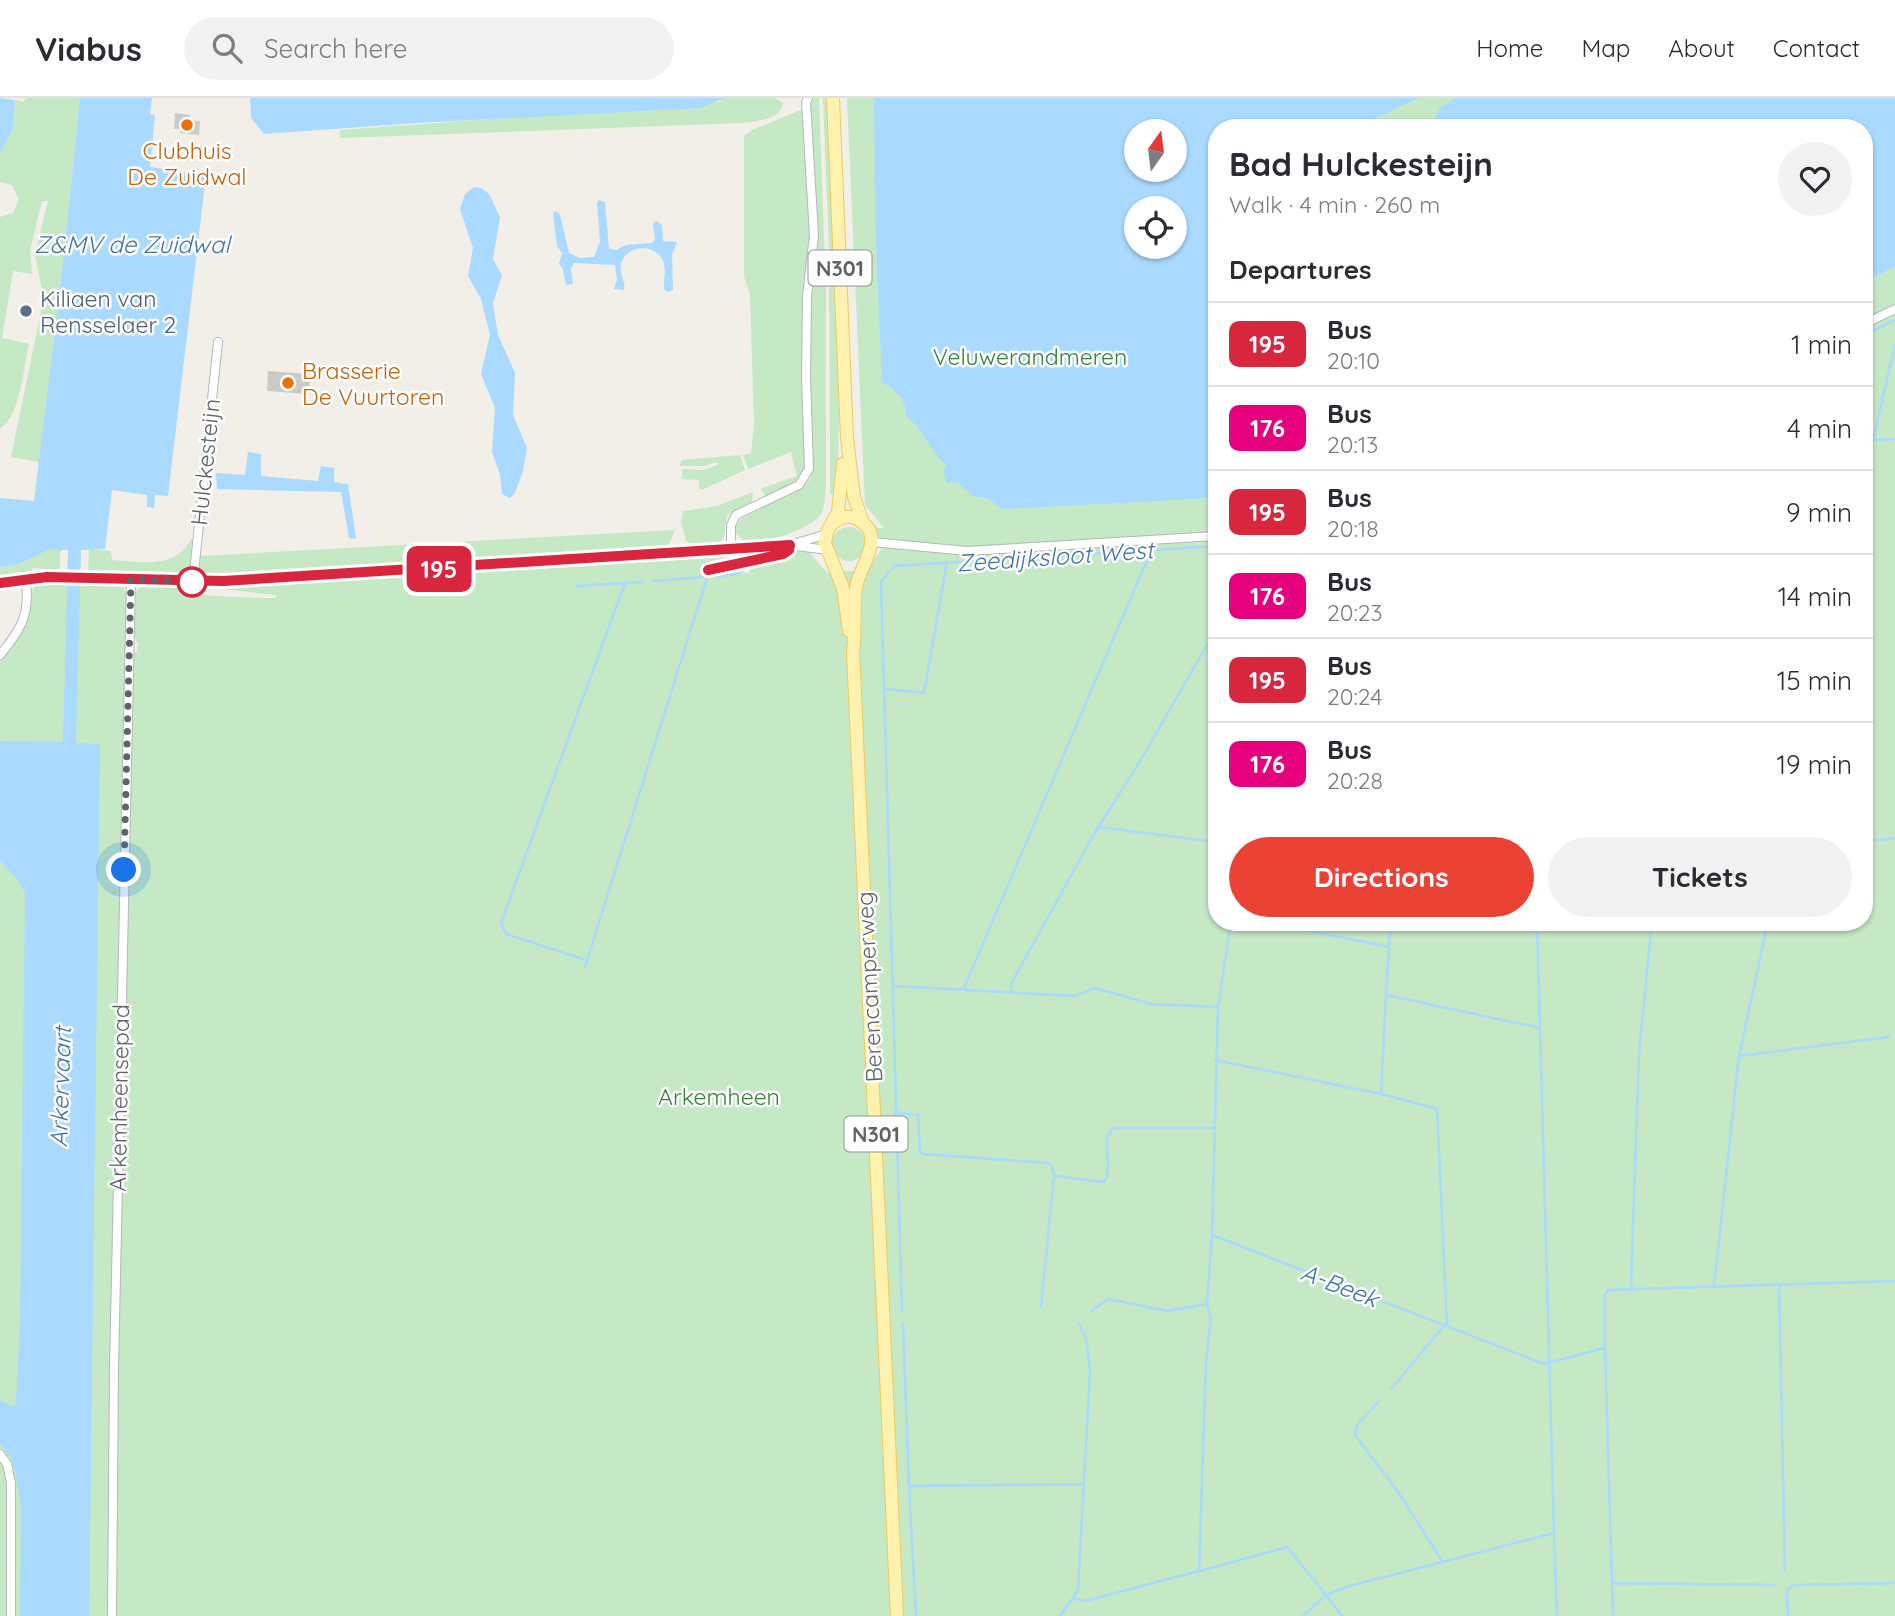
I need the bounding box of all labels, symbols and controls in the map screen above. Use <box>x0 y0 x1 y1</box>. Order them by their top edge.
search box <box>184 17 674 80</box>
text: Viabus <box>35 28 142 69</box>
icon: search <box>208 29 246 67</box>
text: Search here <box>264 32 407 65</box>
text: Home <box>1476 33 1543 63</box>
text: Map <box>1581 33 1630 63</box>
text: About <box>1668 33 1735 63</box>
text: Contact <box>1773 33 1860 63</box>
marker: Clubhuis De Zuidwal <box>179 117 195 133</box>
north arrow <box>1124 119 1186 182</box>
map controls <box>1124 119 1187 259</box>
place label: Clubhuis De Zuidwal <box>127 136 247 191</box>
button: heart <box>1778 142 1852 216</box>
text: Bad Hulckesteijn <box>1229 143 1493 184</box>
text: Walk · 4 min · 260 m <box>1229 190 1440 219</box>
button: locate <box>1124 196 1187 259</box>
water label: Z&MV de Zuidwal <box>34 229 232 259</box>
road number: N301 <box>808 250 872 286</box>
text: Departures <box>1229 253 1372 286</box>
place label: Kiliaen van Rensselaer 2 <box>40 284 176 339</box>
marker: Kiliaen van Rensselaer 2 <box>18 303 34 319</box>
text: Bus <box>1327 313 1372 346</box>
text: 1 min <box>1791 328 1852 361</box>
text: 195 <box>1249 329 1286 359</box>
park label: Veluwerandmeren <box>933 342 1127 371</box>
text: 20:10 <box>1327 346 1380 375</box>
place label: Brasserie De Vuurtoren <box>302 356 444 411</box>
marker: Brasserie De Vuurtoren <box>280 375 296 391</box>
street label: Hulckesteijn <box>184 397 226 527</box>
text: Bus <box>1327 397 1372 430</box>
text: 4 min <box>1787 412 1852 445</box>
text: 176 <box>1250 413 1285 443</box>
text: 20:13 <box>1327 430 1378 459</box>
text: Bus <box>1327 481 1372 514</box>
text: 9 min <box>1786 496 1852 529</box>
text: 195 <box>1249 497 1286 527</box>
text: 20:18 <box>1327 514 1379 543</box>
water label: Zeedijksloot West <box>956 534 1157 578</box>
line badge: 195 <box>399 546 479 592</box>
text: 195 <box>421 554 457 584</box>
text: Bus <box>1327 565 1372 598</box>
unlabelled marker <box>177 567 207 597</box>
text: 14 min <box>1778 580 1852 613</box>
text: 176 <box>1250 581 1285 611</box>
text: 20:23 <box>1327 598 1383 627</box>
text: Bus <box>1327 649 1372 682</box>
text: 15 min <box>1777 664 1852 697</box>
text: 195 <box>1249 665 1286 695</box>
text: 20:24 <box>1327 682 1382 711</box>
text: Bus <box>1327 733 1372 766</box>
text: 19 min <box>1776 748 1852 781</box>
text: 176 <box>1250 749 1285 779</box>
text: 20:28 <box>1327 766 1383 795</box>
button: Directions <box>1229 837 1534 917</box>
button: Tickets <box>1548 837 1852 917</box>
your location <box>106 852 141 887</box>
street label: Berencamperweg <box>850 891 888 1083</box>
street label: Arkemheensepad <box>103 1004 135 1192</box>
water label: Arkervaart <box>43 1023 77 1148</box>
park label: Arkemheen <box>658 1082 780 1111</box>
road number: N301 <box>844 1116 908 1152</box>
water label: A-Beek <box>1297 1257 1385 1314</box>

